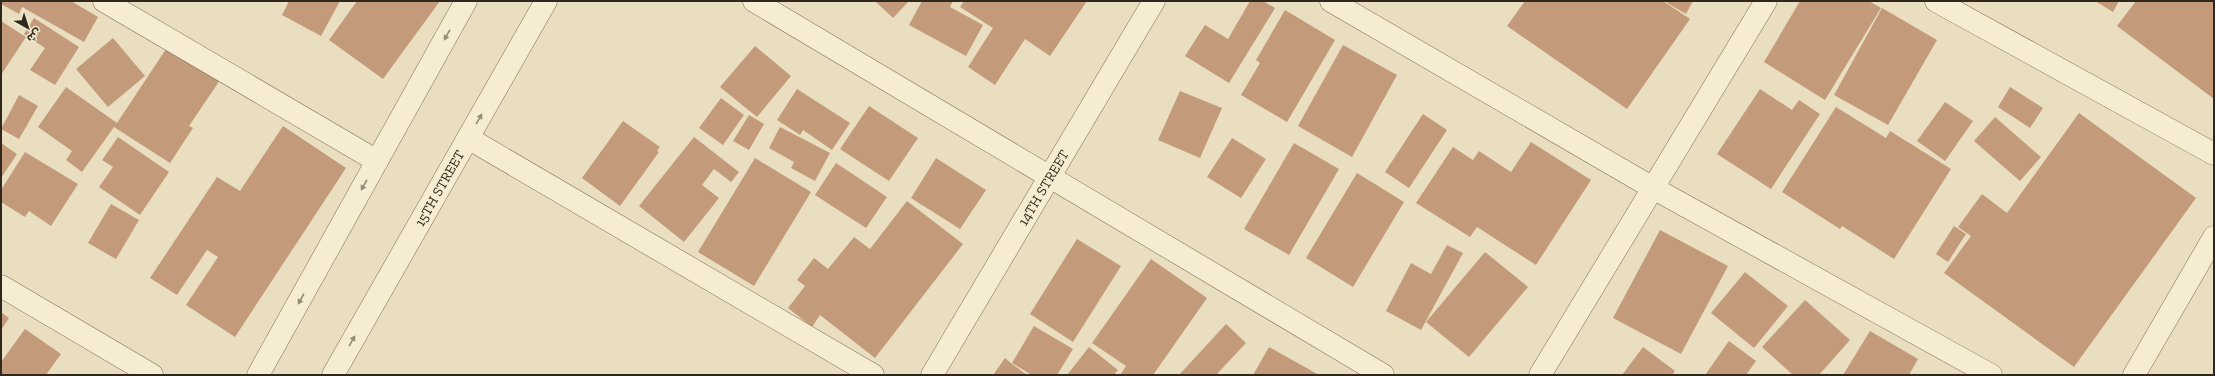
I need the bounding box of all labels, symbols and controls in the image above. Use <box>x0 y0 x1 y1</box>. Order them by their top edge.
north arrow <box>8 8 48 48</box>
text: ش <box>24 26 44 45</box>
one-way arrow <box>444 29 451 41</box>
one-way arrow <box>476 113 483 125</box>
street label: 15TH STREET <box>411 147 468 230</box>
street label: 14TH STREET <box>1015 147 1073 229</box>
one-way arrow <box>360 179 367 191</box>
one-way arrow <box>297 293 304 305</box>
one-way arrow <box>349 335 356 347</box>

